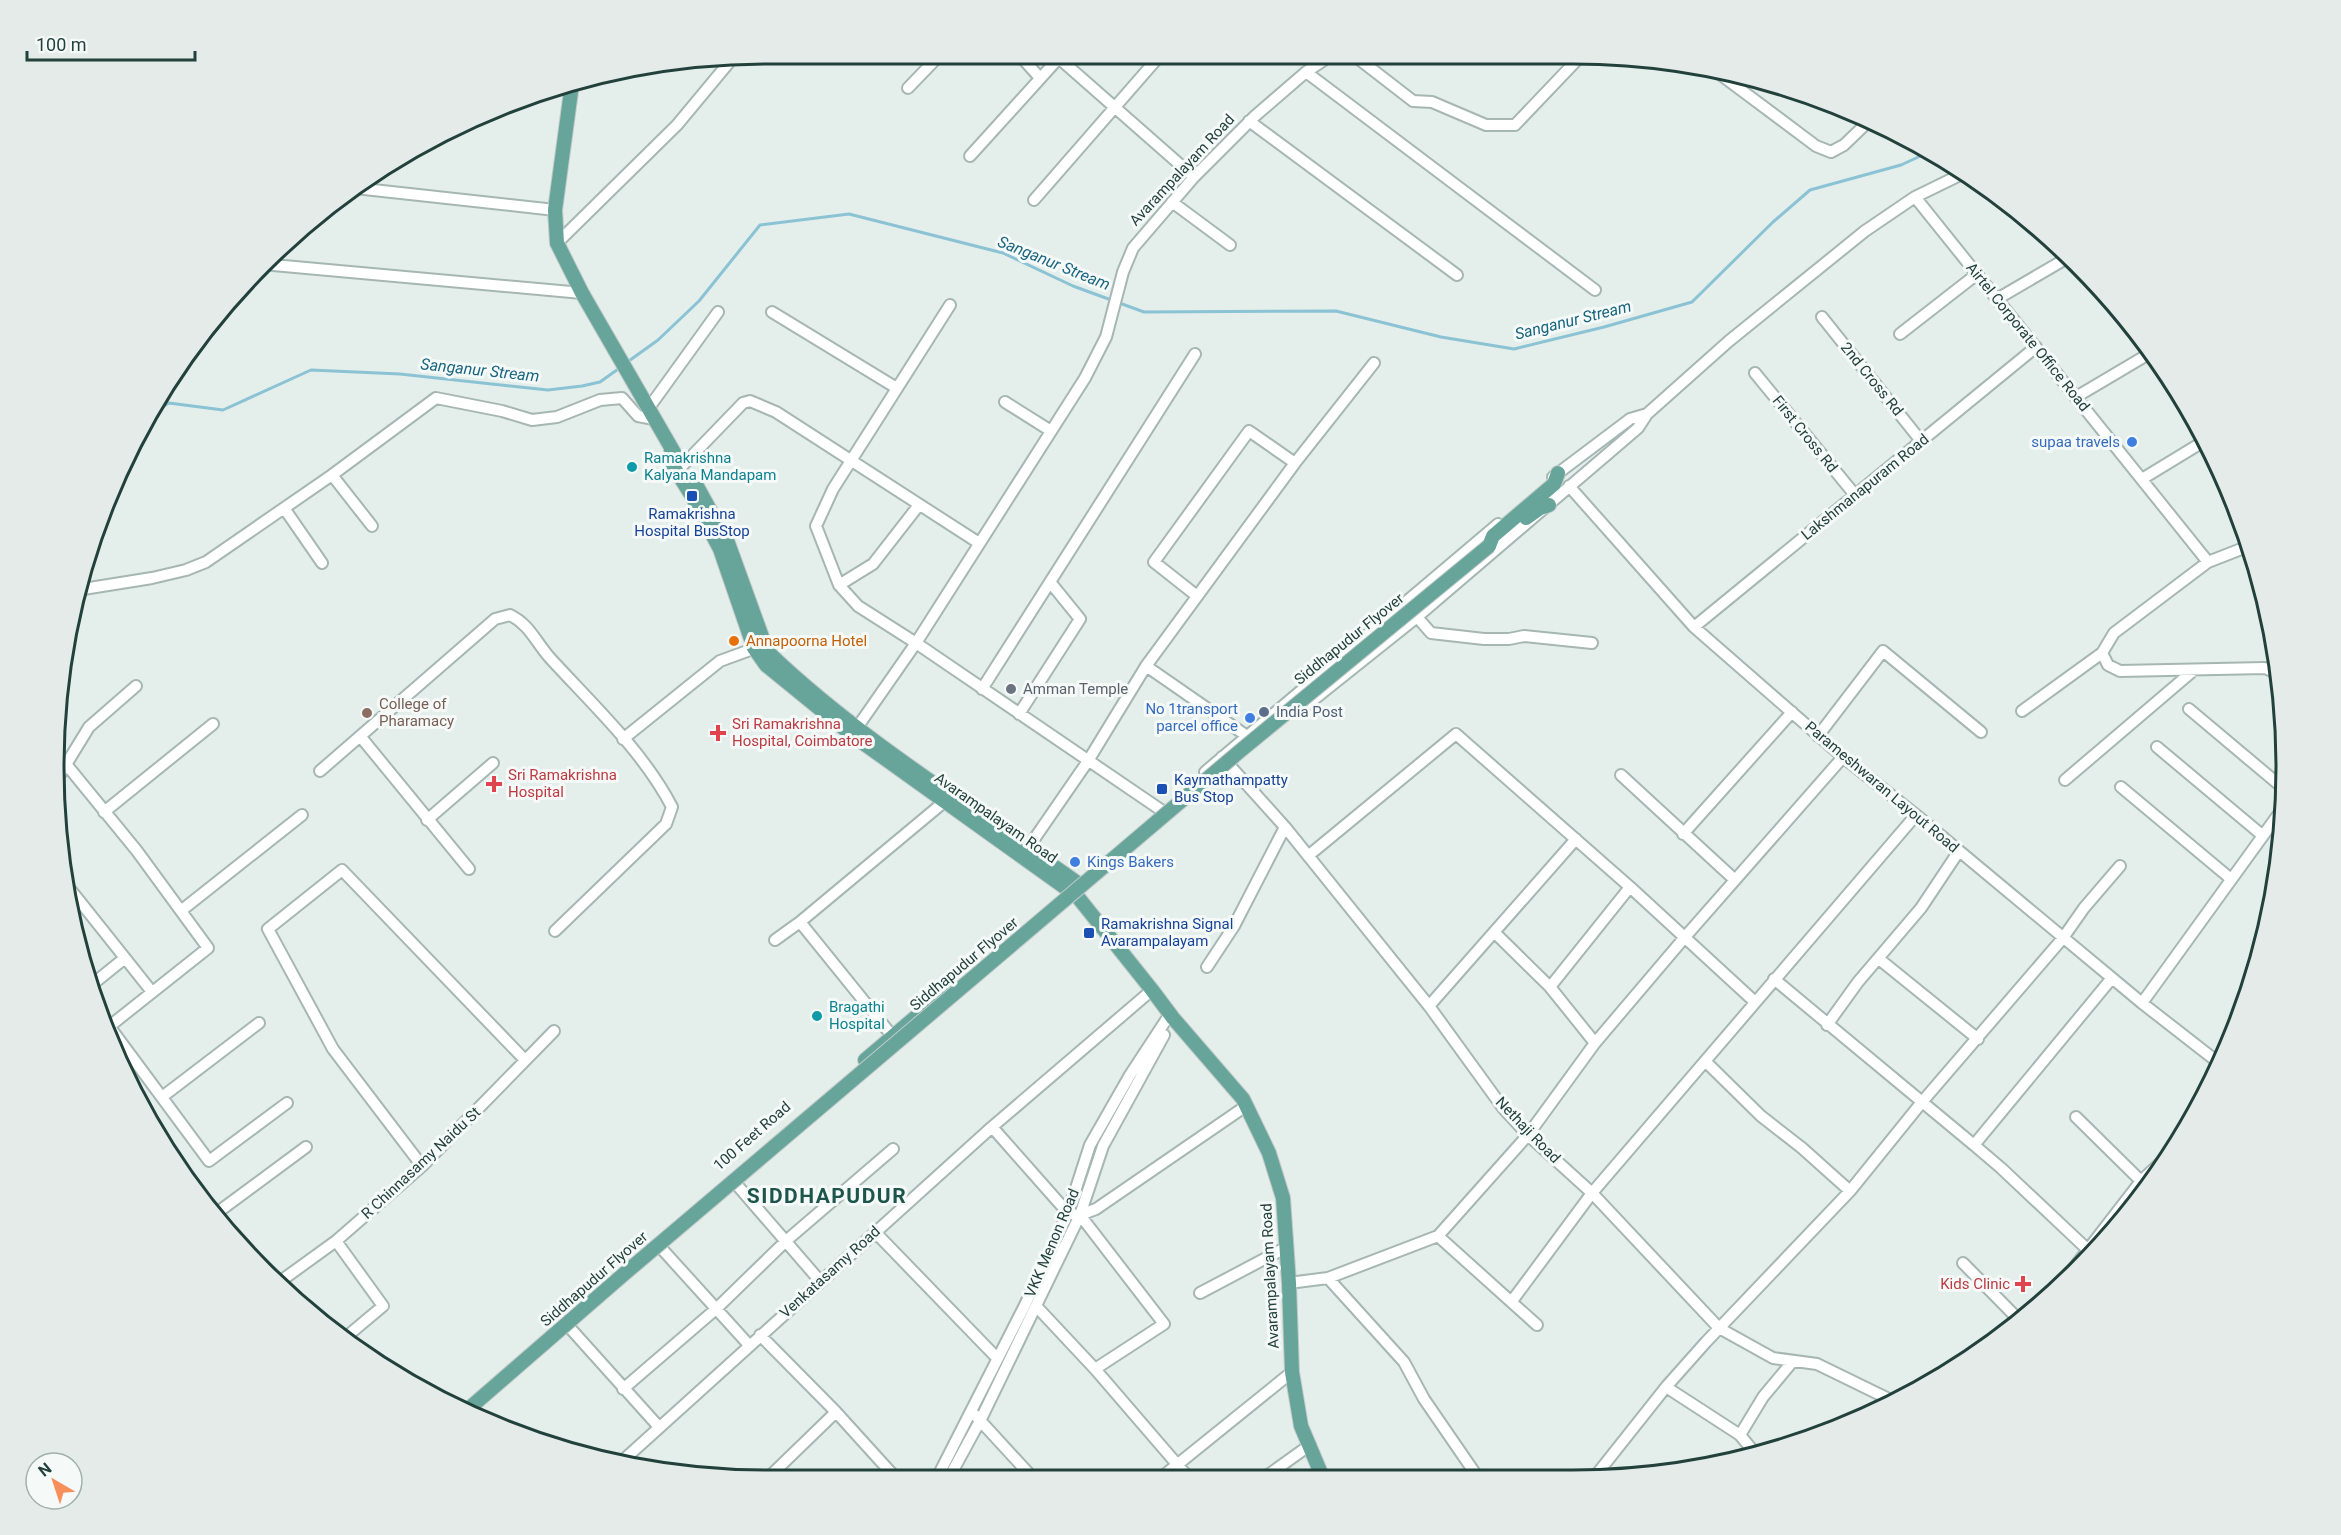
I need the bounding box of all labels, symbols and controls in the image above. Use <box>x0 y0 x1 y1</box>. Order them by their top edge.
scale bar <box>27 24 195 62</box>
text: 100 m <box>36 34 87 55</box>
street label: Avarampalayam Road <box>1126 111 1238 229</box>
water label: Sanganur Stream <box>995 232 1113 294</box>
street label: Airtel Corporate Office Road <box>1962 259 2094 415</box>
water label: Sanganur Stream <box>1513 296 1633 344</box>
street label: 2nd Cross Rd <box>1837 339 1907 419</box>
water label: Sanganur Stream <box>420 354 540 386</box>
street label: First Cross Rd <box>1769 392 1841 476</box>
street label: Lakshmanapuram Road <box>1798 430 1932 544</box>
place label: supaa travels <box>2031 433 2120 451</box>
marker: supaa travels <box>2125 435 2139 449</box>
place label: Ramakrishna Kalyana Mandapam <box>644 449 776 484</box>
marker: Ramakrishna Kalyana Mandapam <box>625 460 639 474</box>
marker: Ramakrishna Hospital BusStop <box>685 489 699 503</box>
place label: Ramakrishna Hospital BusStop <box>634 505 750 540</box>
street label: Siddhapudur Flyover <box>1291 589 1407 689</box>
place label: Annapoorna Hotel <box>746 632 867 650</box>
marker: Annapoorna Hotel <box>727 634 741 648</box>
place label: Amman Temple <box>1023 680 1128 698</box>
marker: Amman Temple <box>1004 682 1018 696</box>
place label: College of Pharamacy <box>379 695 454 730</box>
place label: No 1transport parcel office <box>1145 700 1238 735</box>
place label: India Post <box>1276 703 1343 721</box>
marker: India Post <box>1257 705 1271 719</box>
marker: College of Pharamacy <box>360 706 374 720</box>
marker: No 1transport parcel office <box>1243 711 1257 725</box>
place label: Sri Ramakrishna Hospital, Coimbatore <box>732 715 872 750</box>
street label: Parameshwaran Layout Road <box>1802 717 1962 857</box>
marker: Sri Ramakrishna Hospital, Coimbatore <box>709 724 727 742</box>
place label: Sri Ramakrishna Hospital <box>508 766 617 801</box>
street label: Avarampalayam Road <box>931 769 1061 867</box>
place label: Kaymathampatty Bus Stop <box>1174 771 1288 806</box>
marker: Sri Ramakrishna Hospital <box>485 775 503 793</box>
marker: Kaymathampatty Bus Stop <box>1155 782 1169 796</box>
place label: Kings Bakers <box>1087 853 1174 871</box>
marker: Kings Bakers <box>1068 855 1082 869</box>
street label: Siddhapudur Flyover <box>906 913 1022 1015</box>
place label: Ramakrishna Signal Avarampalayam <box>1101 915 1233 950</box>
marker: Ramakrishna Signal Avarampalayam <box>1082 926 1096 940</box>
place label: Bragathi Hospital <box>829 998 885 1033</box>
marker: Bragathi Hospital <box>810 1009 824 1023</box>
street label: Nethaji Road <box>1492 1093 1564 1167</box>
street label: 100 Feet Road <box>710 1098 794 1174</box>
street label: R Chinnasamy Naidu St <box>358 1103 484 1223</box>
district label: SIDDHAPUDUR <box>747 1184 907 1208</box>
street label: VKK Menon Road <box>1021 1186 1083 1300</box>
street label: Avarampalayam Road <box>1257 1203 1283 1349</box>
street label: Venkatasamy Road <box>776 1222 884 1322</box>
street label: Siddhapudur Flyover <box>537 1228 651 1330</box>
place label: Kids Clinic <box>1940 1275 2010 1293</box>
marker: Kids Clinic <box>2014 1275 2032 1293</box>
north arrow <box>24 1451 84 1511</box>
text: N <box>35 1459 55 1481</box>

